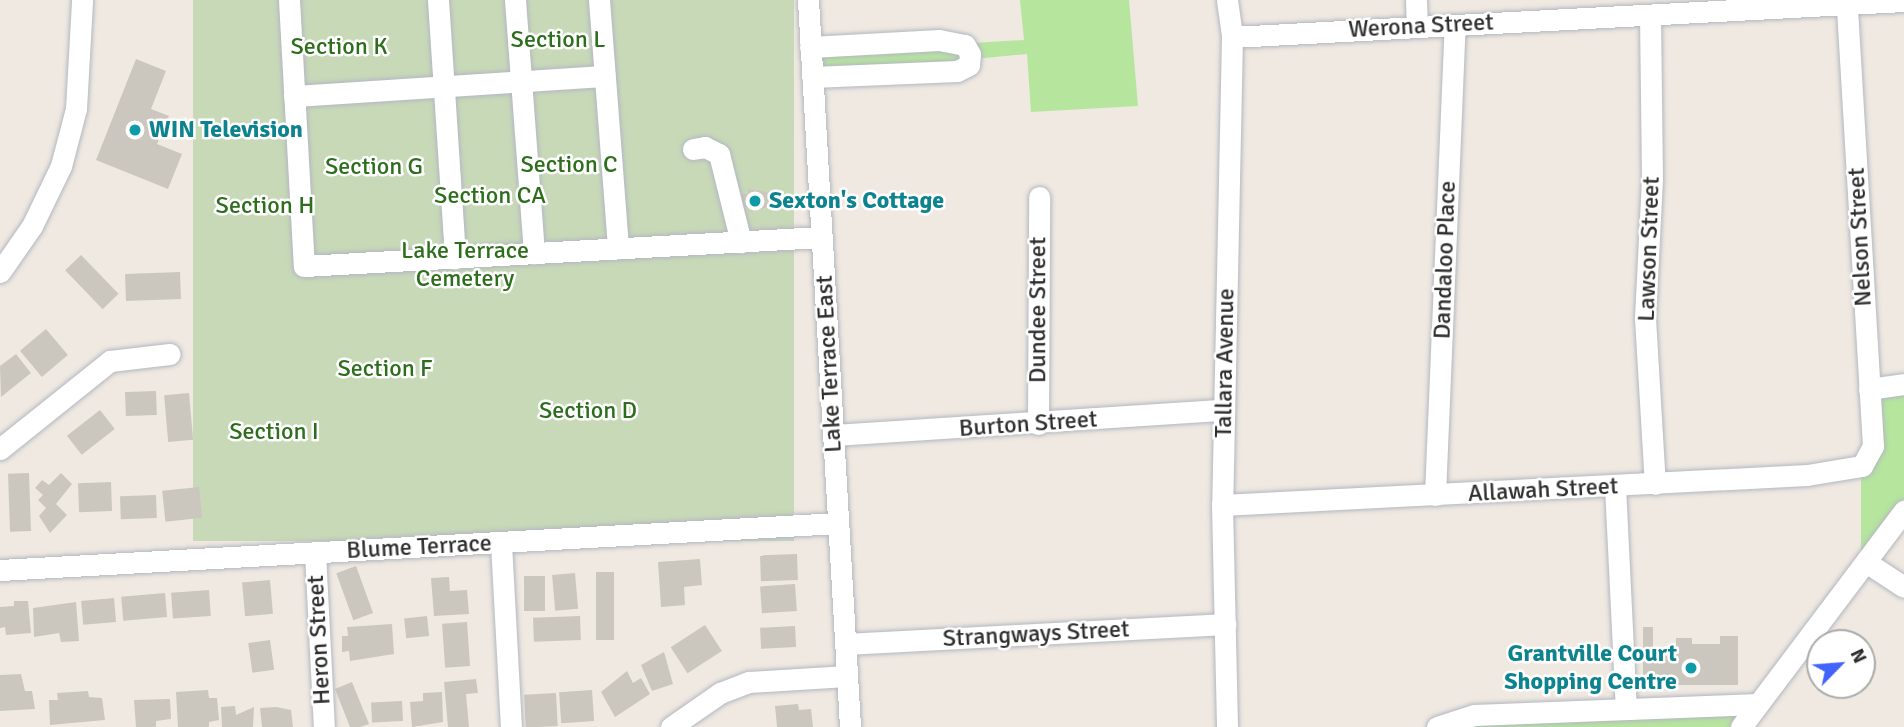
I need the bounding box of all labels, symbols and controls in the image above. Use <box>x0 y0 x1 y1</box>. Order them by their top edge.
street label: Werona Street <box>1348 8 1494 44</box>
park label: Section L <box>511 26 605 54</box>
park label: Section K <box>291 33 387 61</box>
place label: WIN Television <box>149 116 303 144</box>
marker: WIN Television <box>127 122 143 138</box>
park label: Section C <box>520 151 618 179</box>
park label: Section G <box>325 153 423 181</box>
street label: Nelson Street <box>1842 167 1878 307</box>
street label: Lawson Street <box>1632 176 1666 322</box>
street label: Dandaloo Place <box>1428 180 1462 340</box>
park label: Section CA <box>434 182 546 210</box>
place label: Sexton's Cottage <box>769 187 944 215</box>
park label: Section H <box>216 192 314 220</box>
marker: Sexton's Cottage <box>747 193 763 209</box>
park label: Lake Terrace Cemetery <box>401 237 529 293</box>
street label: Dundee Street <box>1024 237 1052 383</box>
street label: Lake Terrace East <box>810 275 848 453</box>
street label: Tallara Avenue <box>1209 288 1241 438</box>
park label: Section F <box>337 355 433 383</box>
park label: Section D <box>539 397 637 425</box>
street label: Burton Street <box>958 405 1098 443</box>
park label: Section I <box>229 418 319 446</box>
street label: Allawah Street <box>1467 472 1619 508</box>
street label: Blume Terrace <box>346 529 492 565</box>
street label: Heron Street <box>301 574 337 706</box>
street label: Strangways Street <box>942 615 1130 653</box>
north arrow <box>1806 629 1876 699</box>
place label: Grantville Court Shopping Centre <box>1504 640 1677 696</box>
text: N <box>1845 645 1872 667</box>
marker: Grantville Court Shopping Centre <box>1683 660 1699 676</box>

